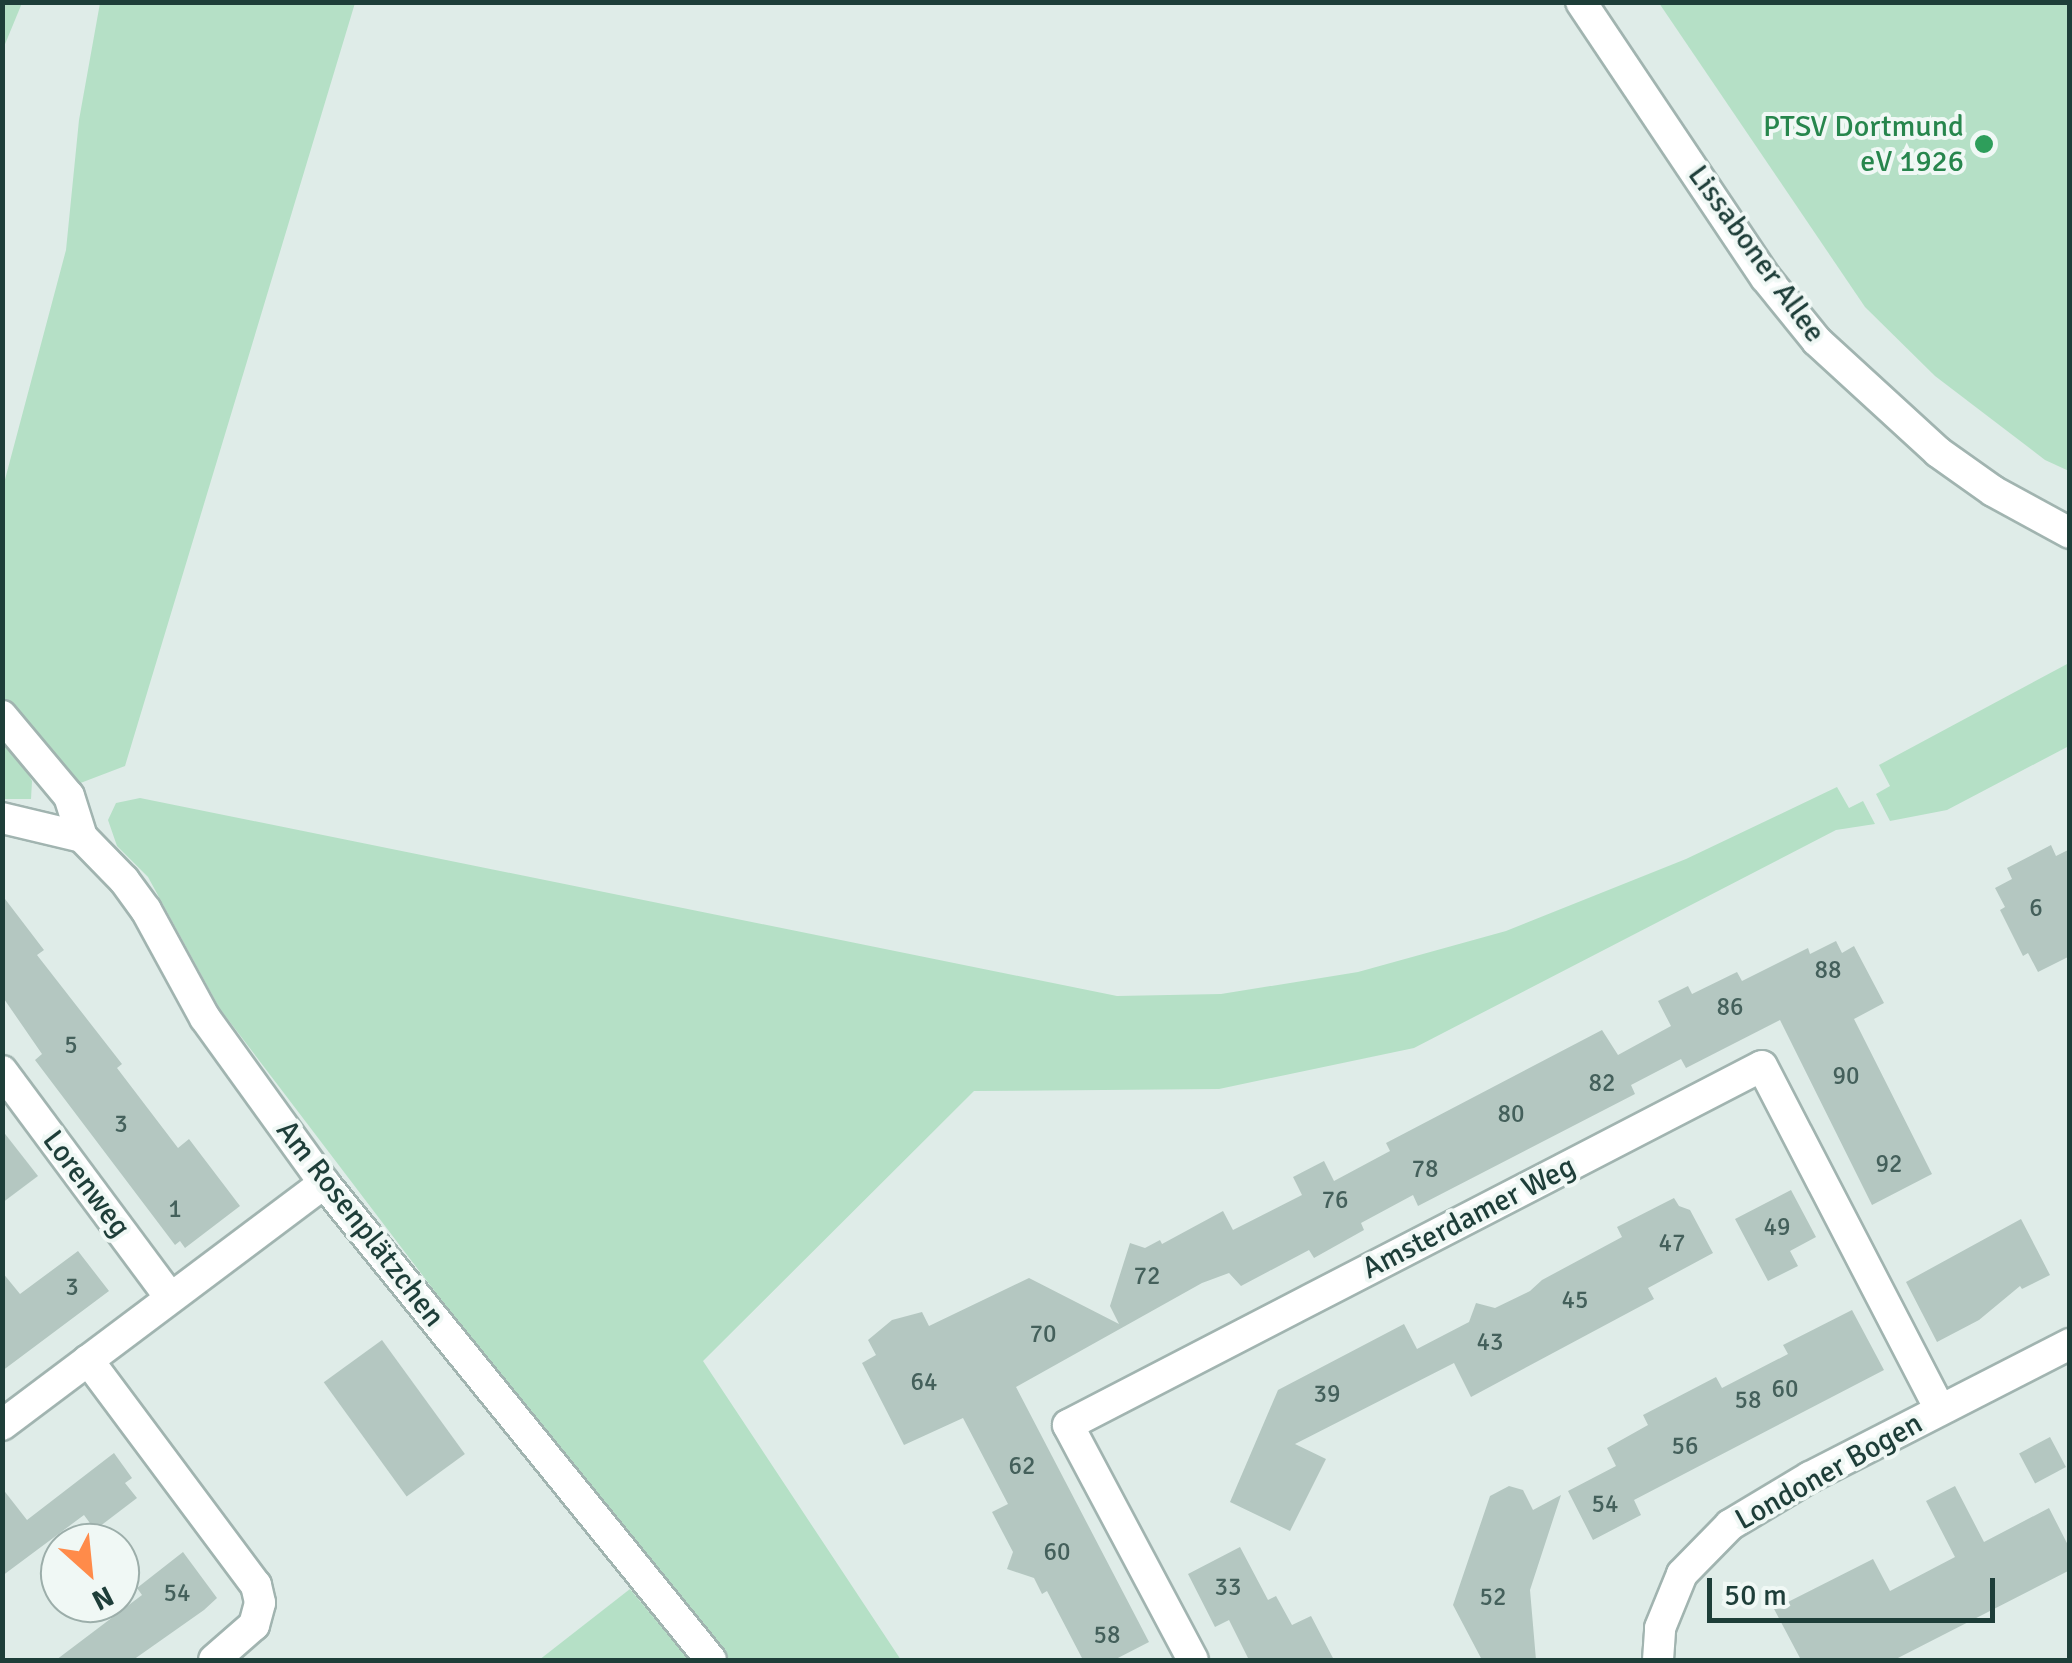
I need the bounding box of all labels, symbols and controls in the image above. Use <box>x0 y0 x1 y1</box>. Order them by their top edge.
place label: PTSV Dortmund eV 1926 <box>1763 109 1964 180</box>
marker: PTSV Dortmund eV 1926 <box>1973 133 1995 155</box>
street label: Lissaboner Allee <box>1680 158 1832 350</box>
house number: 6 <box>2029 893 2043 923</box>
house number: 88 <box>1815 955 1841 985</box>
house number: 86 <box>1717 992 1743 1022</box>
house number: 5 <box>64 1030 78 1060</box>
house number: 90 <box>1833 1061 1859 1091</box>
house number: 82 <box>1589 1068 1615 1098</box>
house number: 80 <box>1498 1099 1524 1129</box>
house number: 3 <box>114 1109 128 1139</box>
street label: Am Rosenplätzchen <box>268 1114 452 1334</box>
street label: Lorenweg <box>34 1124 138 1244</box>
street label: Amsterdamer Weg <box>1356 1149 1582 1287</box>
house number: 92 <box>1876 1149 1902 1179</box>
house number: 78 <box>1412 1154 1438 1184</box>
house number: 76 <box>1322 1185 1348 1215</box>
house number: 1 <box>168 1194 182 1224</box>
house number: 49 <box>1764 1212 1790 1242</box>
house number: 47 <box>1659 1228 1685 1258</box>
house number: 72 <box>1134 1261 1160 1291</box>
house number: 3 <box>65 1272 79 1302</box>
house number: 45 <box>1562 1285 1588 1315</box>
house number: 70 <box>1030 1319 1056 1349</box>
house number: 43 <box>1477 1327 1503 1357</box>
house number: 64 <box>911 1367 937 1397</box>
house number: 60 <box>1772 1374 1798 1404</box>
house number: 39 <box>1314 1379 1340 1409</box>
house number: 58 <box>1735 1385 1761 1415</box>
street label: Londoner Bogen <box>1729 1406 1929 1538</box>
house number: 56 <box>1672 1431 1698 1461</box>
house number: 62 <box>1009 1451 1035 1481</box>
house number: 54 <box>1592 1489 1618 1519</box>
north arrow <box>40 1523 140 1623</box>
house number: 60 <box>1044 1537 1070 1567</box>
scale bar <box>1712 1558 2000 1620</box>
house number: 33 <box>1215 1572 1241 1602</box>
text: 50 m <box>1724 1577 1787 1614</box>
text: N <box>86 1578 119 1618</box>
house number: 54 <box>164 1578 190 1608</box>
house number: 52 <box>1480 1582 1506 1612</box>
house number: 58 <box>1094 1620 1120 1650</box>

